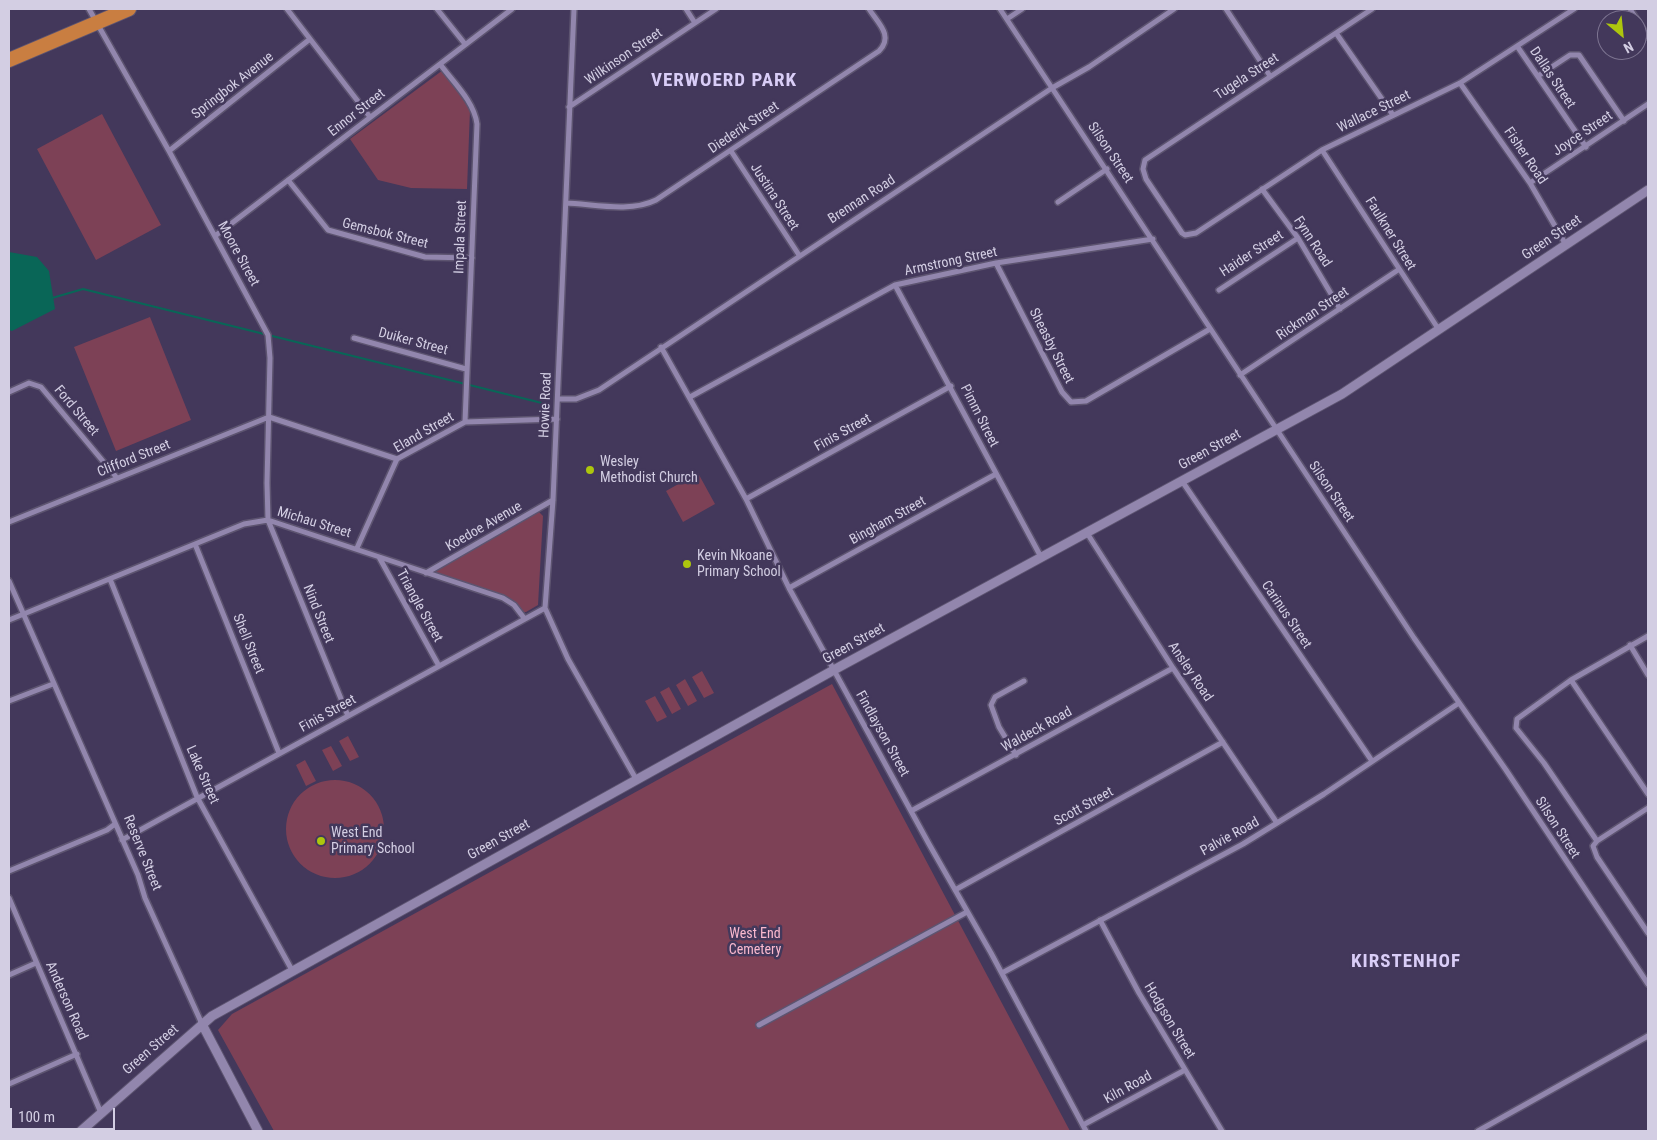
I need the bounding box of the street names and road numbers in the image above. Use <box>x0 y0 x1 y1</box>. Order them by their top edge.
street label: Wilkinson Street <box>582 25 666 89</box>
street label: Dallas Street <box>1525 44 1579 112</box>
street label: Springbok Avenue <box>189 49 277 123</box>
street label: Tugela Street <box>1212 50 1282 104</box>
street label: Ennor Street <box>325 85 389 141</box>
street label: Wallace Street <box>1335 87 1413 137</box>
street label: Diederik Street <box>706 98 782 158</box>
street label: Joyce Street <box>1550 108 1616 160</box>
street label: Silson Street <box>1083 119 1137 187</box>
street label: Fisher Road <box>1500 124 1550 188</box>
street label: Justina Street <box>746 160 802 234</box>
street label: Brennan Road <box>825 172 899 228</box>
street label: Faulkner Street <box>1361 194 1419 274</box>
street label: Impala Street <box>451 200 471 274</box>
street label: Green Street <box>1519 212 1585 264</box>
street label: Fynn Road <box>1289 213 1335 271</box>
street label: Gemsbok Street <box>340 215 430 253</box>
street label: Moore Street <box>213 219 263 289</box>
street label: Haider Street <box>1217 227 1287 281</box>
street label: Armstrong Street <box>903 244 999 280</box>
street label: Rickman Street <box>1274 284 1352 344</box>
street label: Sheasby Street <box>1025 305 1077 387</box>
street label: Duiker Street <box>377 325 449 359</box>
street label: Howie Road <box>536 372 556 438</box>
street label: Ford Street <box>50 382 102 440</box>
street label: Pimm Street <box>956 382 1002 450</box>
street label: Eland Street <box>391 409 457 457</box>
street label: Finis Street <box>812 411 874 455</box>
street label: Green Street <box>1176 426 1244 474</box>
street label: Clifford Street <box>95 437 173 481</box>
street label: Silson Street <box>1304 458 1358 526</box>
street label: Bingham Street <box>847 493 929 549</box>
street label: Koedoe Avenue <box>443 498 525 556</box>
street label: Michau Street <box>275 504 353 542</box>
street label: Triangle Street <box>392 567 446 645</box>
street label: Carinus Street <box>1257 578 1315 652</box>
street label: Nind Street <box>299 582 337 646</box>
street label: Shell Street <box>228 612 268 676</box>
street label: Green Street <box>820 620 888 668</box>
street label: Ansley Road <box>1164 639 1216 705</box>
street label: Findlayson Street <box>851 688 913 780</box>
street label: Finis Street <box>297 692 359 736</box>
street label: Waldeck Road <box>999 704 1075 756</box>
street label: Lake Street <box>182 743 222 807</box>
street label: Scott Street <box>1051 784 1117 830</box>
street label: Silson Street <box>1531 794 1583 862</box>
street label: Reserve Street <box>119 813 165 893</box>
street label: Palvie Road <box>1198 814 1262 860</box>
street label: Green Street <box>465 816 533 864</box>
street label: Anderson Road <box>41 959 91 1043</box>
street label: Hodgson Street <box>1140 980 1198 1062</box>
street label: Green Street <box>120 1021 182 1079</box>
street label: Kiln Road <box>1101 1068 1155 1108</box>

